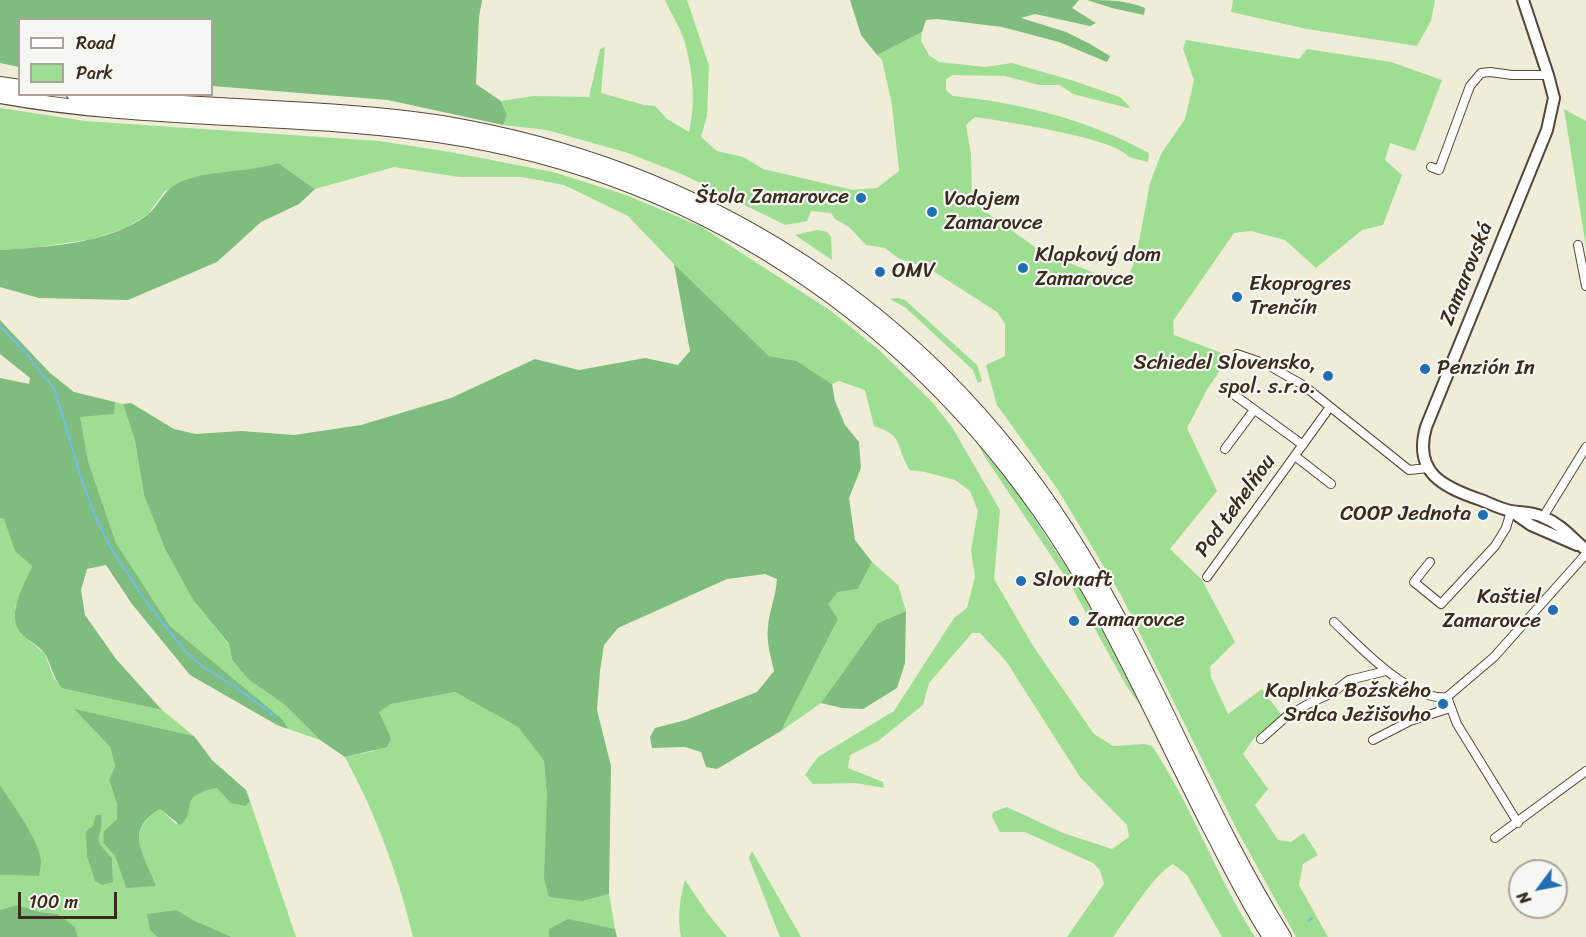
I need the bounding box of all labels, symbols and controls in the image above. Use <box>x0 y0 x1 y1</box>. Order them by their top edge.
legend <box>18 18 213 96</box>
text: Road <box>76 27 115 59</box>
text: Park <box>76 57 113 89</box>
place label: Štola Zamarovce <box>695 185 849 211</box>
place label: Vodojem Zamarovce <box>944 187 1043 237</box>
marker: Štola Zamarovce <box>854 191 868 205</box>
marker: Vodojem Zamarovce <box>925 205 939 219</box>
street label: Zamarovská <box>1435 219 1499 329</box>
place label: Klapkový dom Zamarovce <box>1035 243 1161 293</box>
place label: OMV <box>892 259 935 285</box>
marker: Klapkový dom Zamarovce <box>1016 261 1030 275</box>
marker: OMV <box>873 265 887 279</box>
place label: Ekoprogres Trenčín <box>1249 272 1351 322</box>
marker: Ekoprogres Trenčín <box>1230 290 1244 304</box>
place label: Schiedel Slovensko, spol. s.r.o. <box>1133 351 1316 401</box>
place label: Penzión In <box>1437 356 1535 382</box>
marker: Penzión In <box>1418 362 1432 376</box>
marker: Schiedel Slovensko, spol. s.r.o. <box>1321 369 1335 383</box>
street label: Pod tehelňou <box>1190 450 1282 562</box>
place label: COOP Jednota <box>1340 502 1471 528</box>
marker: COOP Jednota <box>1476 508 1490 522</box>
place label: Slovnaft <box>1033 568 1112 594</box>
marker: Slovnaft <box>1014 574 1028 588</box>
place label: Kaštiel Zamarovce <box>1442 585 1541 635</box>
marker: Kaštiel Zamarovce <box>1546 603 1560 617</box>
place label: Zamarovce <box>1086 608 1185 634</box>
marker: Zamarovce <box>1067 614 1081 628</box>
place label: Kaplnka Božského Srdca Ježišovho <box>1265 679 1431 729</box>
marker: Kaplnka Božského Srdca Ježišovho <box>1436 697 1450 711</box>
north arrow <box>1508 859 1568 919</box>
scale bar <box>21 880 120 918</box>
text: N <box>1509 885 1539 910</box>
text: 100 m <box>29 886 78 918</box>

